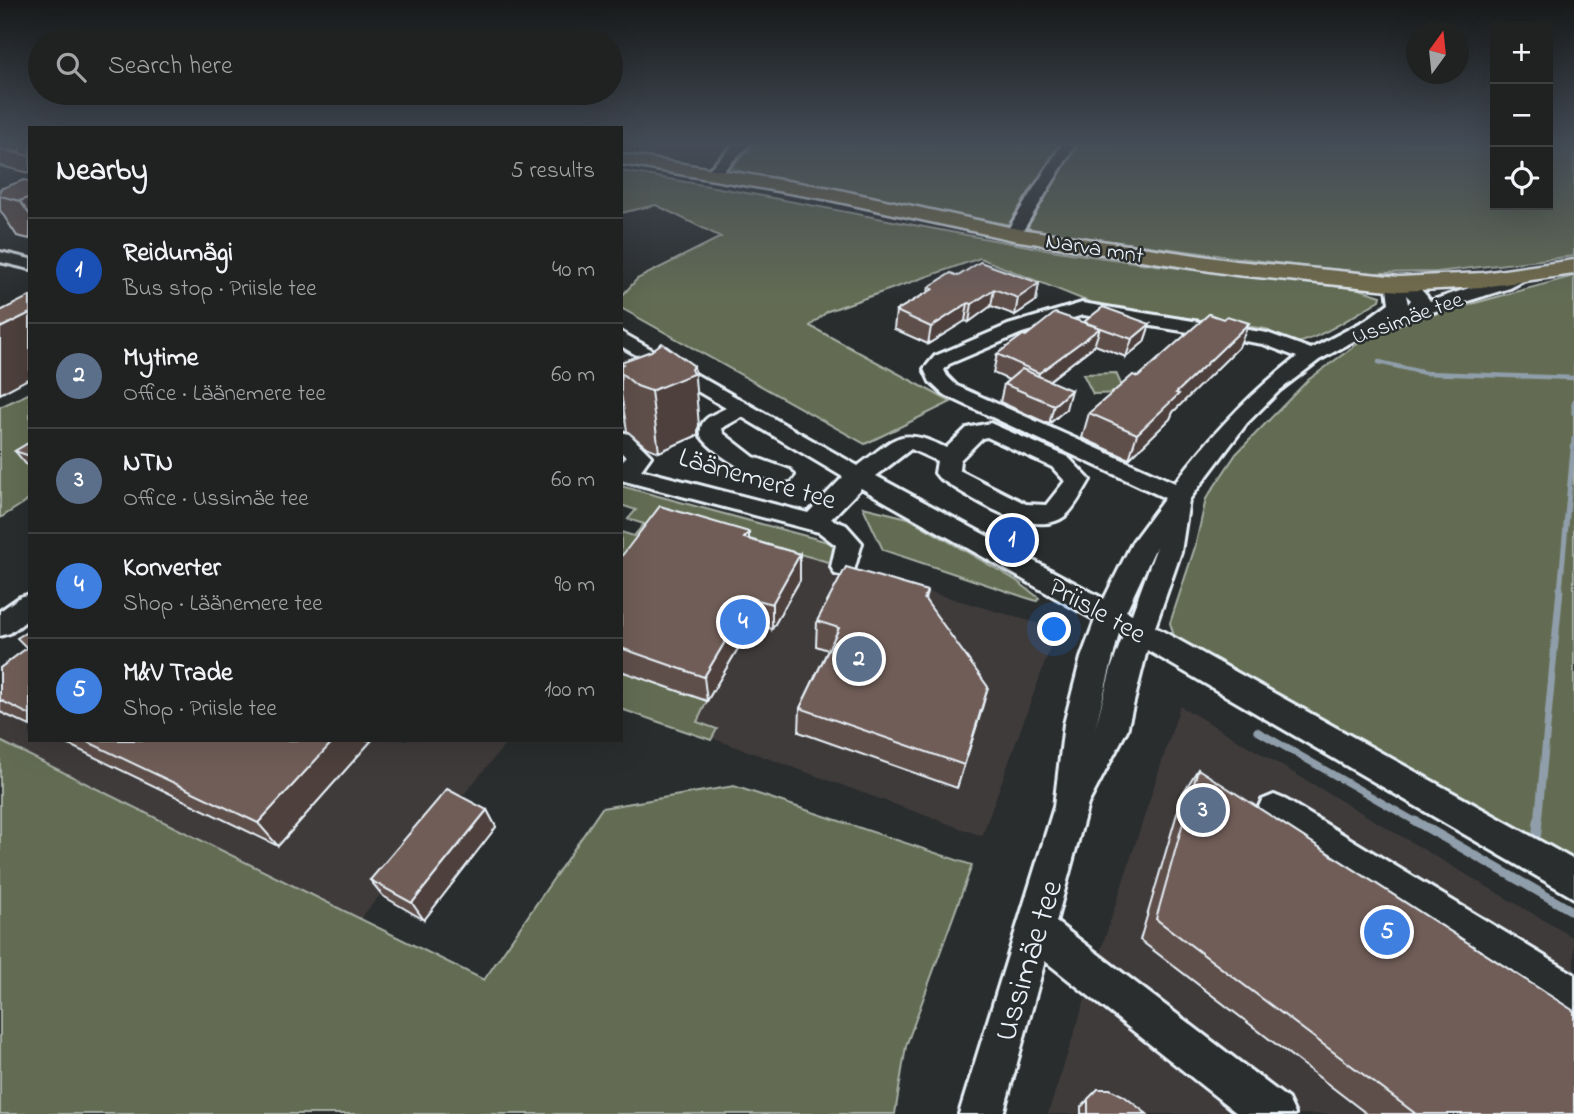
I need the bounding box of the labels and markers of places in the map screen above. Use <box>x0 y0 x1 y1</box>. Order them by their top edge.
pin: 1 <box>989 514 1035 566</box>
pin: 4 <box>720 596 766 648</box>
pin: 2 <box>836 633 882 685</box>
pin: 3 <box>1180 784 1226 836</box>
pin: 5 <box>1364 906 1410 958</box>

